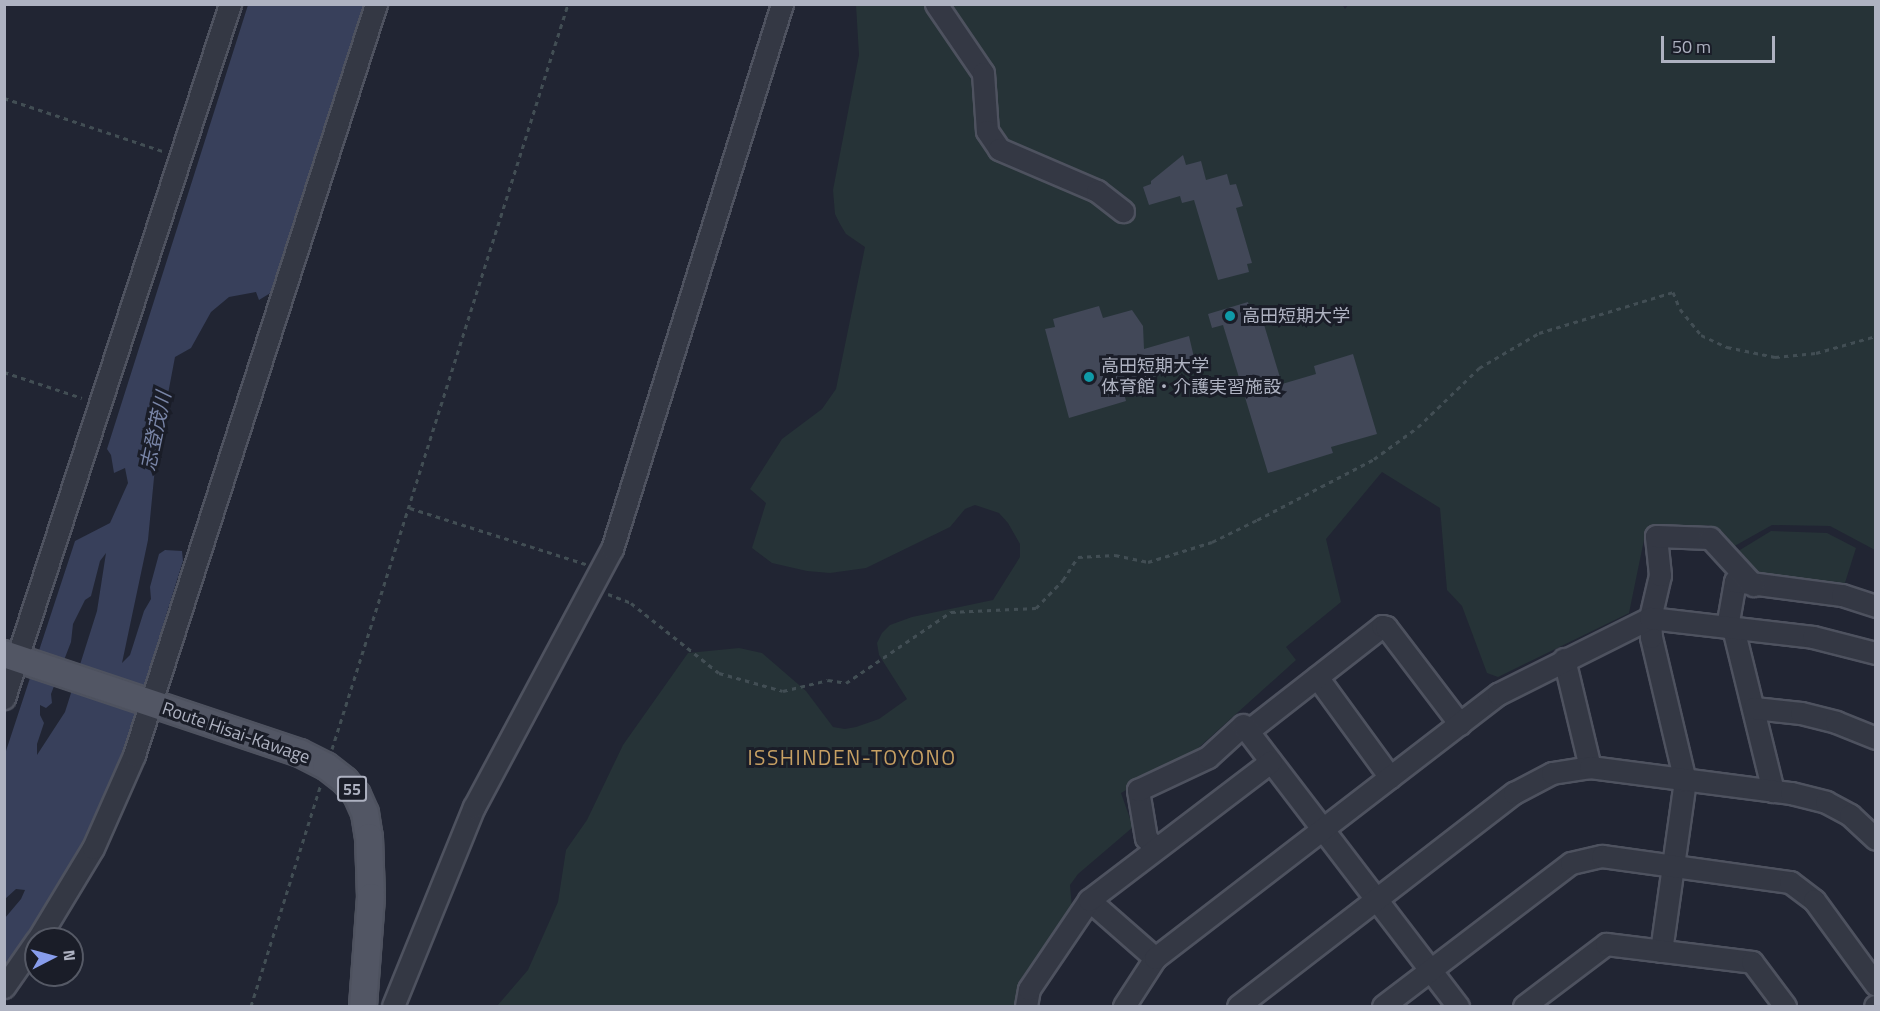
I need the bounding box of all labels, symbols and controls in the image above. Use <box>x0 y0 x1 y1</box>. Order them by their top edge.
scale bar <box>1664 24 1778 62</box>
text: 50 m <box>1672 33 1711 60</box>
place label: 高田短期大学 <box>1242 305 1350 327</box>
marker: 高田短期大学 <box>1223 309 1237 323</box>
place label: 高田短期大学 体育館・介護実習施設 <box>1101 356 1281 398</box>
marker: 高田短期大学 体育館・介護実習施設 <box>1082 370 1096 384</box>
water label: 志登茂川 <box>135 389 175 473</box>
street label: Route Hisai-Kawage <box>159 698 313 768</box>
district label: ISSHINDEN-TOYONO <box>747 744 957 770</box>
road number: 55 <box>337 776 367 802</box>
north arrow <box>24 927 84 987</box>
text: N <box>57 949 82 962</box>

